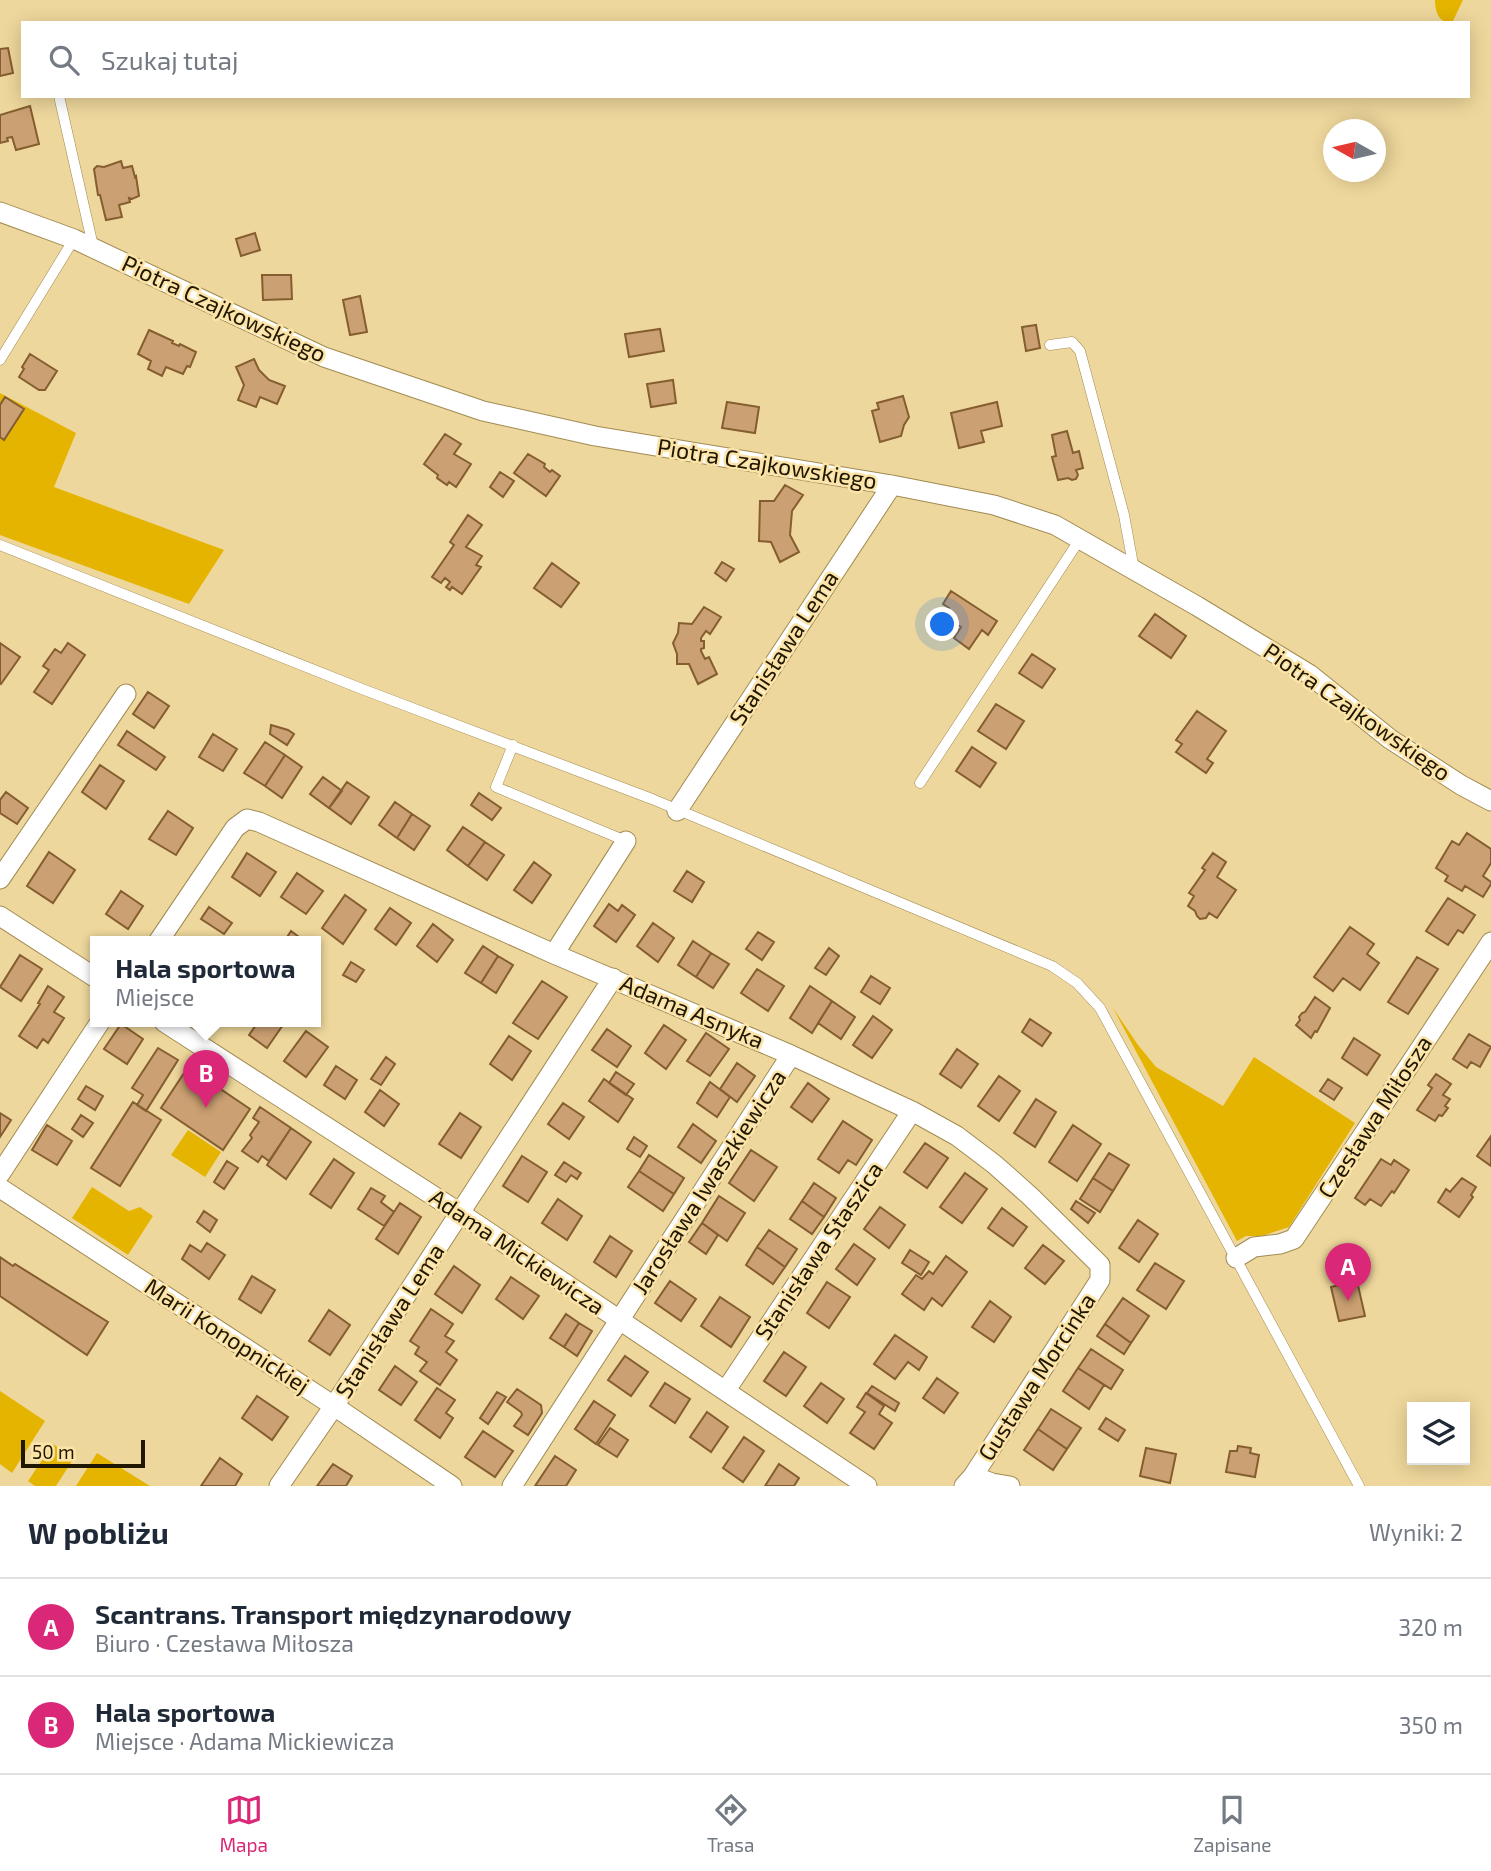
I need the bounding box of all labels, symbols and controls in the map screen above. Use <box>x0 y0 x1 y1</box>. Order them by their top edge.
search box <box>21 21 1470 98</box>
icon: search <box>45 41 83 79</box>
text: Szukaj tutaj <box>101 44 238 75</box>
north arrow <box>1323 119 1386 182</box>
street label: Piotra Czajkowskiego <box>118 249 331 368</box>
street label: Piotra Czajkowskiego <box>655 432 879 494</box>
street label: Stanisława Lema <box>723 565 844 730</box>
your location <box>925 607 959 641</box>
street label: Piotra Czajkowskiego <box>1259 636 1456 786</box>
popup <box>90 936 321 1027</box>
text: Hala sportowa <box>115 952 296 983</box>
street label: Adama Asnyka <box>616 968 768 1054</box>
text: Miejsce <box>115 983 194 1011</box>
street label: Czesława Miłosza <box>1311 1030 1437 1203</box>
pin: B <box>183 1050 229 1108</box>
street label: Jarosława Iwaszkiewicza <box>625 1064 791 1299</box>
street label: Stanisława Staszica <box>748 1156 888 1345</box>
street label: Adama Mickiewicza <box>425 1182 610 1320</box>
street label: Stanisława Lema <box>329 1238 450 1403</box>
pin: A <box>1325 1243 1371 1301</box>
street label: Marii Konopnickiej <box>140 1272 315 1399</box>
street label: Gustawa Morcinka <box>972 1287 1101 1465</box>
map controls <box>1407 1402 1470 1465</box>
button: layers <box>1407 1402 1470 1465</box>
scale bar <box>21 1437 145 1469</box>
text: 50 m <box>32 1440 75 1463</box>
text: W pobliżu <box>28 1514 169 1550</box>
text: Wyniki: 2 <box>1369 1518 1463 1546</box>
text: Scantrans. Transport międzynarodowy <box>95 1598 571 1629</box>
text: A <box>43 1613 59 1641</box>
text: 320 m <box>1398 1613 1463 1641</box>
text: Biuro · Czesława Miłosza <box>95 1629 354 1657</box>
text: Hala sportowa <box>95 1696 275 1727</box>
text: B <box>44 1711 58 1739</box>
text: 350 m <box>1399 1711 1463 1739</box>
text: Miejsce · Adama Mickiewicza <box>95 1727 394 1755</box>
tab: Mapa <box>219 1791 268 1856</box>
tab: Trasa <box>707 1791 754 1856</box>
tab: Zapisane <box>1193 1791 1272 1856</box>

